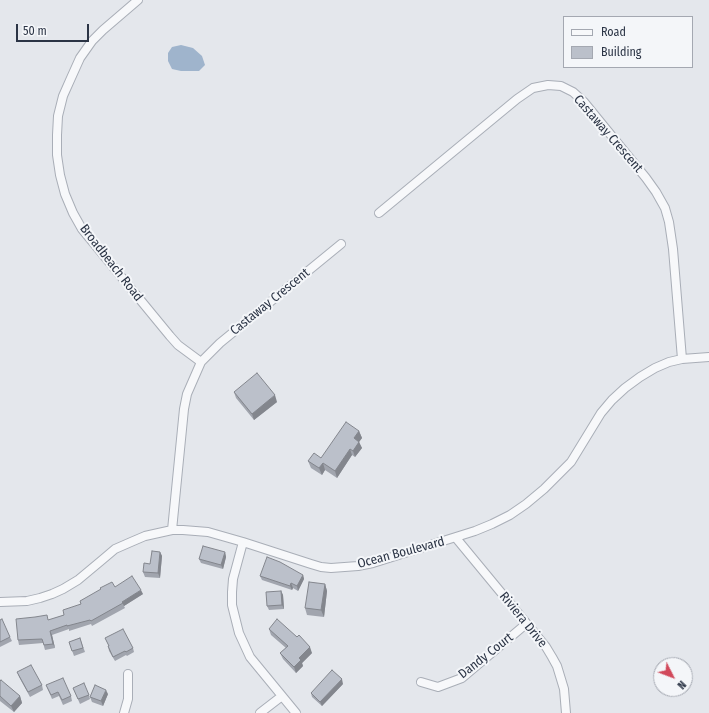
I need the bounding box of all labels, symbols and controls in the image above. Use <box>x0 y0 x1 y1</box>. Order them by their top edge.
scale bar <box>18 16 91 42</box>
legend <box>563 16 693 68</box>
text: 50 m <box>23 24 47 38</box>
text: Road <box>601 25 626 39</box>
text: Building <box>601 45 641 59</box>
street label: Castaway Crescent <box>570 92 646 176</box>
street label: Broadbeach Road <box>76 221 146 305</box>
street label: Castaway Crescent <box>227 265 313 339</box>
street label: Ocean Boulevard <box>356 534 446 572</box>
street label: Riviera Drive <box>496 589 550 651</box>
street label: Dandy Court <box>455 630 517 682</box>
north arrow <box>653 657 693 697</box>
text: N <box>675 678 689 691</box>

